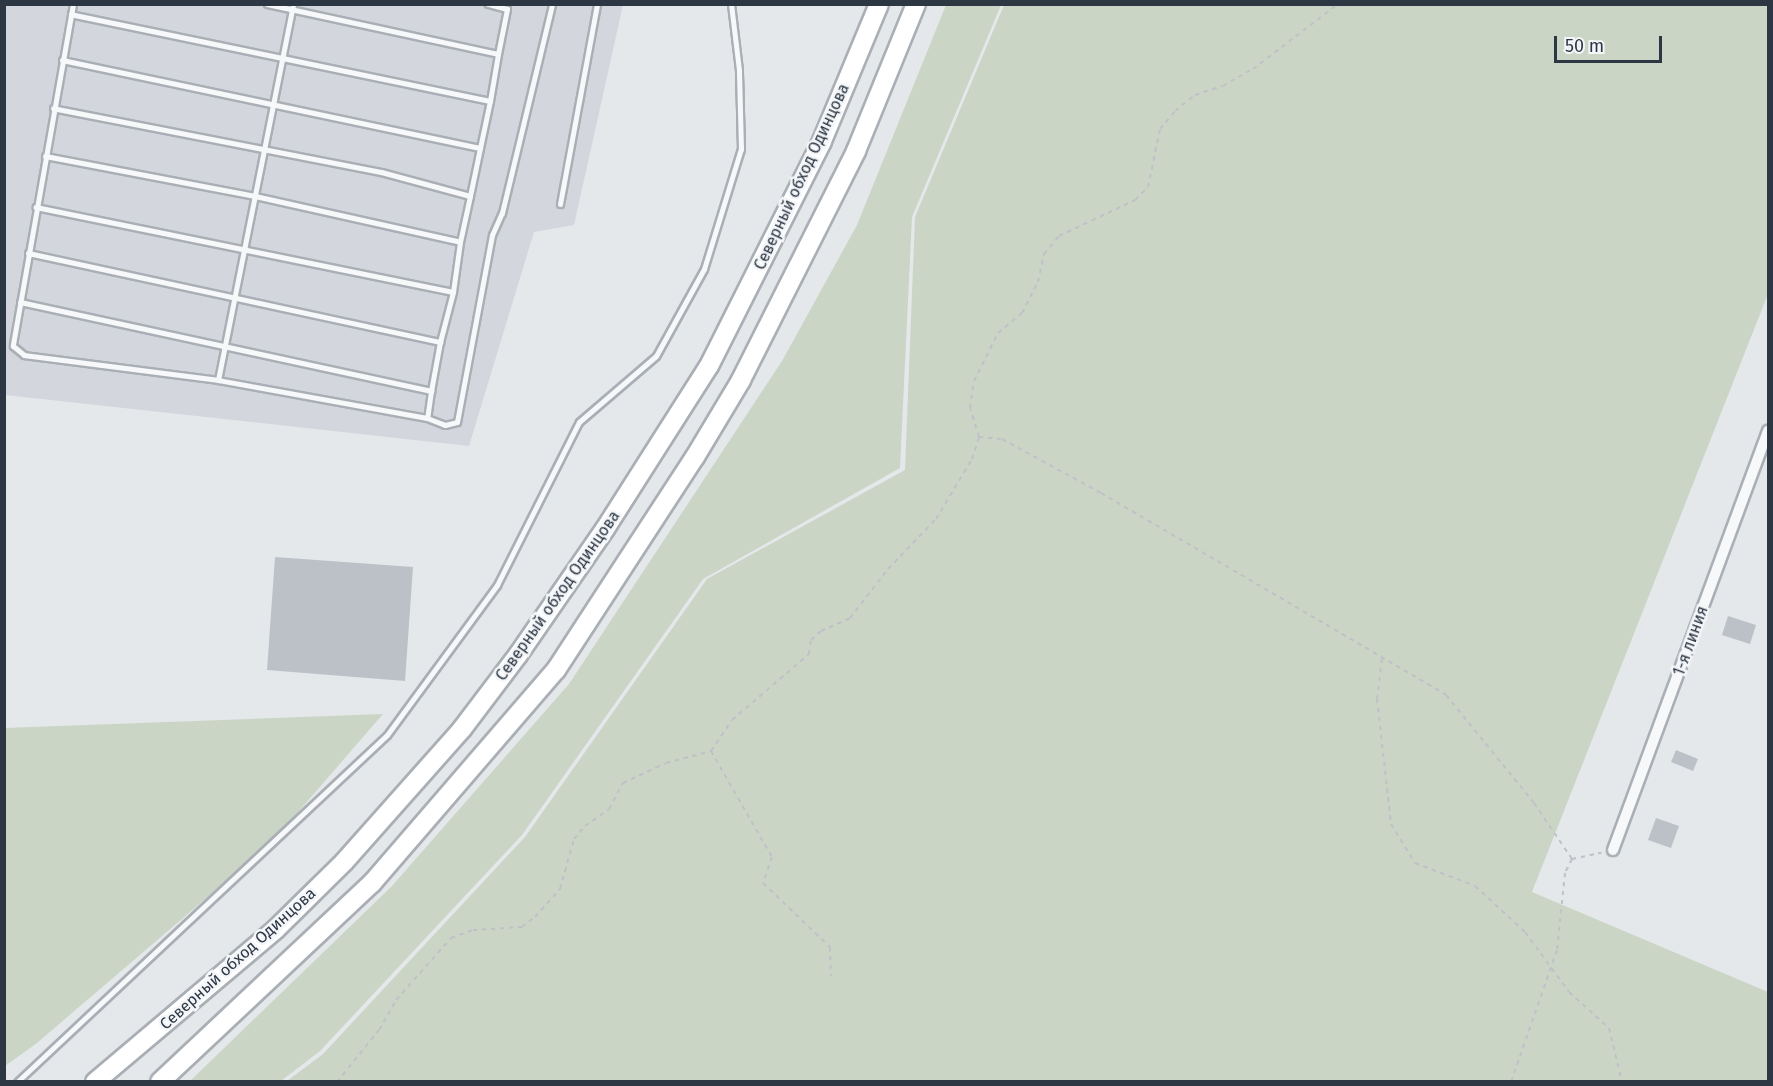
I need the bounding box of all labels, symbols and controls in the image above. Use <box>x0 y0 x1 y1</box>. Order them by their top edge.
scale bar <box>1557 24 1665 62</box>
text: 50 m <box>1565 35 1604 57</box>
street label: Северный обход Одинцова <box>750 81 854 273</box>
street label: Северный обход Одинцова <box>492 507 624 685</box>
street label: 1-я линия <box>1670 603 1712 679</box>
street label: Северный обход Одинцова <box>156 884 320 1034</box>

